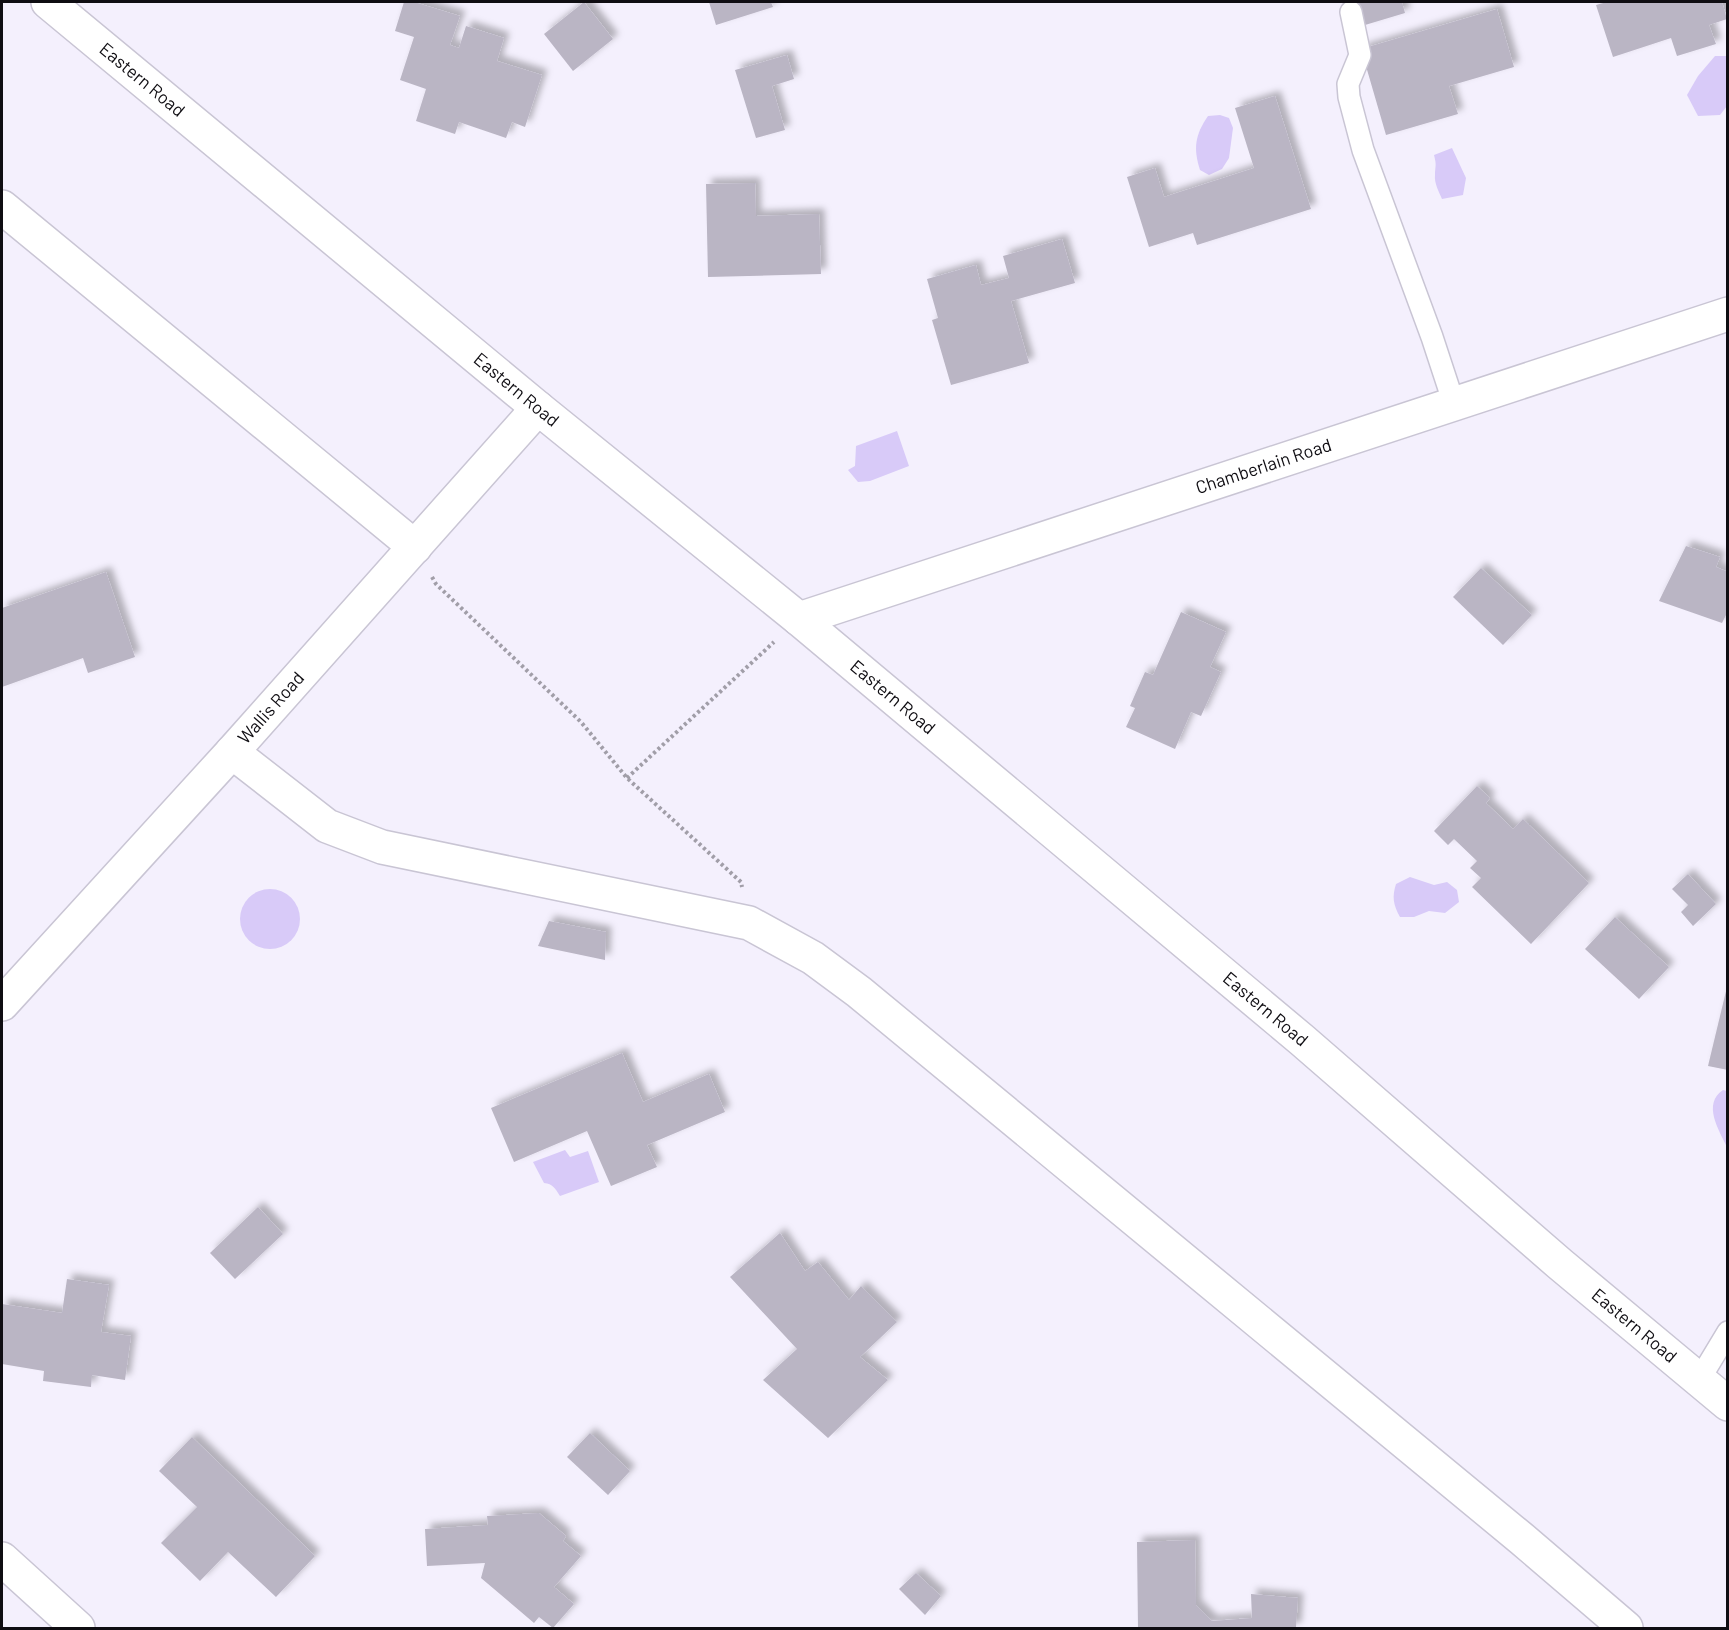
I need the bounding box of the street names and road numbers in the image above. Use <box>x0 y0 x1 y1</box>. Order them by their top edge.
street label: Eastern Road <box>95 37 190 121</box>
street label: Eastern Road <box>470 347 564 431</box>
street label: Chamberlain Road <box>1193 433 1334 498</box>
street label: Eastern Road <box>846 655 940 738</box>
street label: Wallis Road <box>233 667 308 748</box>
street label: Eastern Road <box>1219 967 1313 1050</box>
street label: Eastern Road <box>1588 1283 1682 1367</box>

